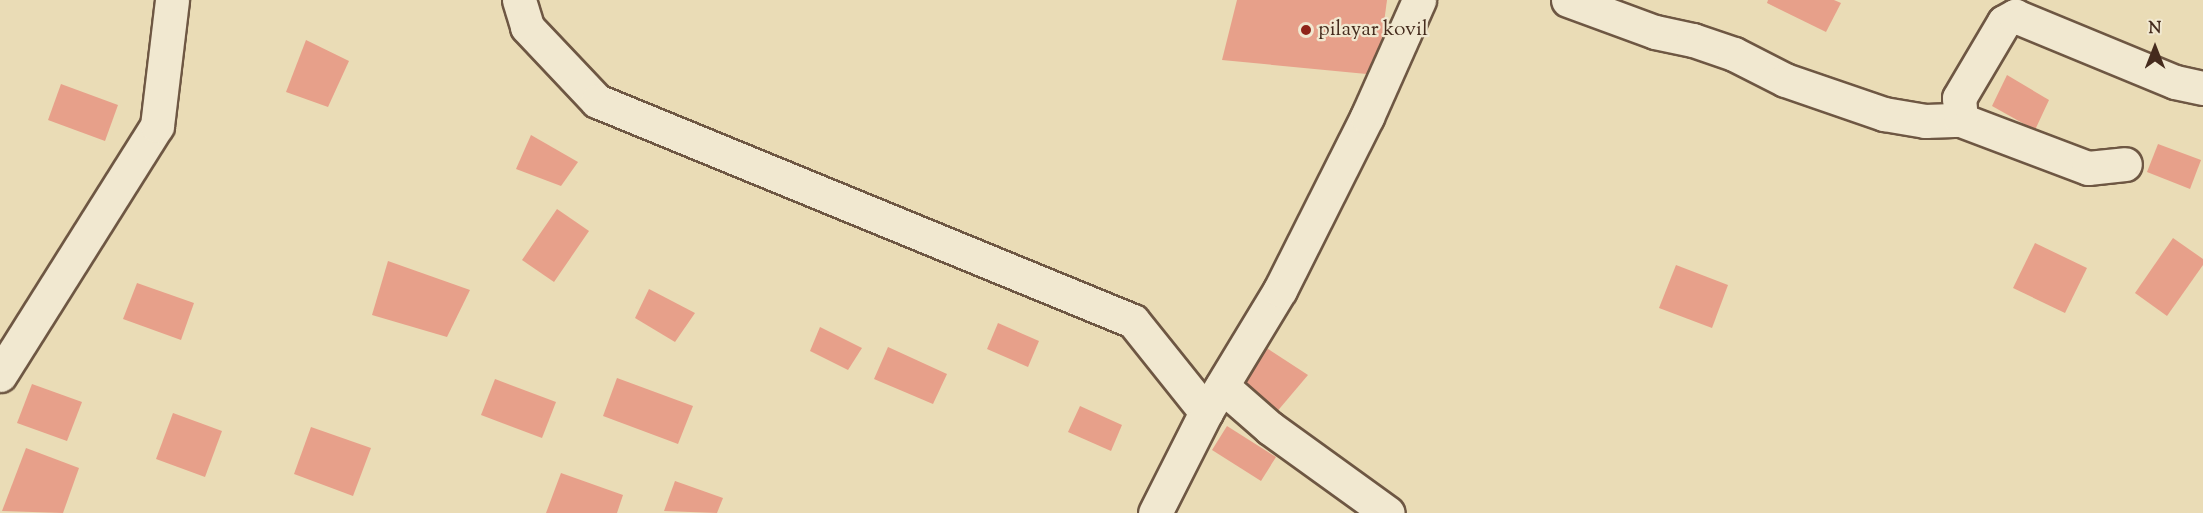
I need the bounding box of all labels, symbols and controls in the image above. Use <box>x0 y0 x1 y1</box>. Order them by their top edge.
place label: pilayar kovil <box>1318 17 1428 43</box>
north arrow <box>2125 18 2185 78</box>
text: N <box>2149 18 2161 41</box>
marker: pilayar kovil <box>1299 23 1313 37</box>

